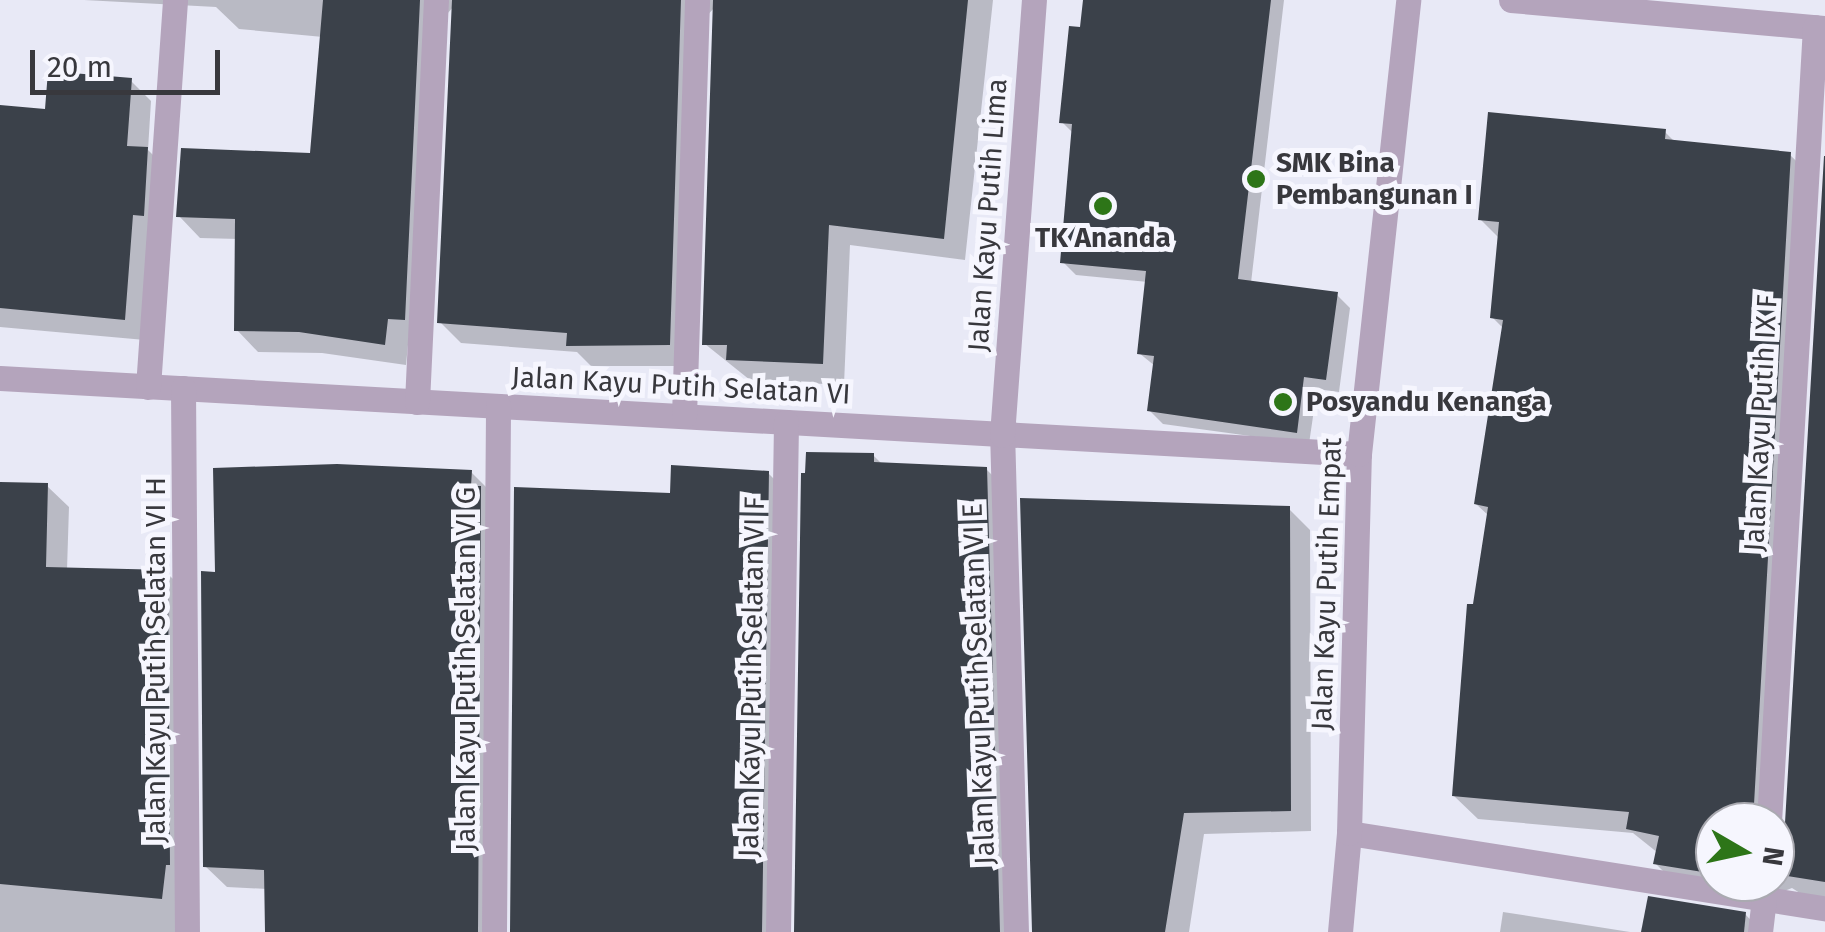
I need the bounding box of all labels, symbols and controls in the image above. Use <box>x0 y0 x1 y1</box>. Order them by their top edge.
scale bar <box>35 30 225 92</box>
text: 20 m <box>47 49 112 85</box>
street label: Jalan Kayu Putih Lima <box>962 77 1014 353</box>
place label: SMK Bina Pembangunan I <box>1276 146 1473 212</box>
marker: SMK Bina Pembangunan I <box>1245 168 1267 190</box>
marker: TK Ananda <box>1092 195 1114 217</box>
place label: TK Ananda <box>1035 221 1171 255</box>
street label: Jalan Kayu Putih IX F <box>1737 294 1785 552</box>
street label: Jalan Kayu Putih Selatan VI <box>511 360 851 412</box>
place label: Posyandu Kenanga <box>1306 385 1547 419</box>
marker: Posyandu Kenanga <box>1270 389 1296 415</box>
street label: Jalan Kayu Putih Empat <box>1305 437 1349 731</box>
street label: Jalan Kayu Putih Selatan VI H <box>139 477 173 843</box>
street label: Jalan Kayu Putih Selatan VI G <box>449 487 483 851</box>
street label: Jalan Kayu Putih Selatan VI F <box>732 496 772 858</box>
street label: Jalan Kayu Putih Selatan VI E <box>956 503 1002 865</box>
north arrow <box>1695 802 1795 902</box>
text: N <box>1755 845 1791 868</box>

